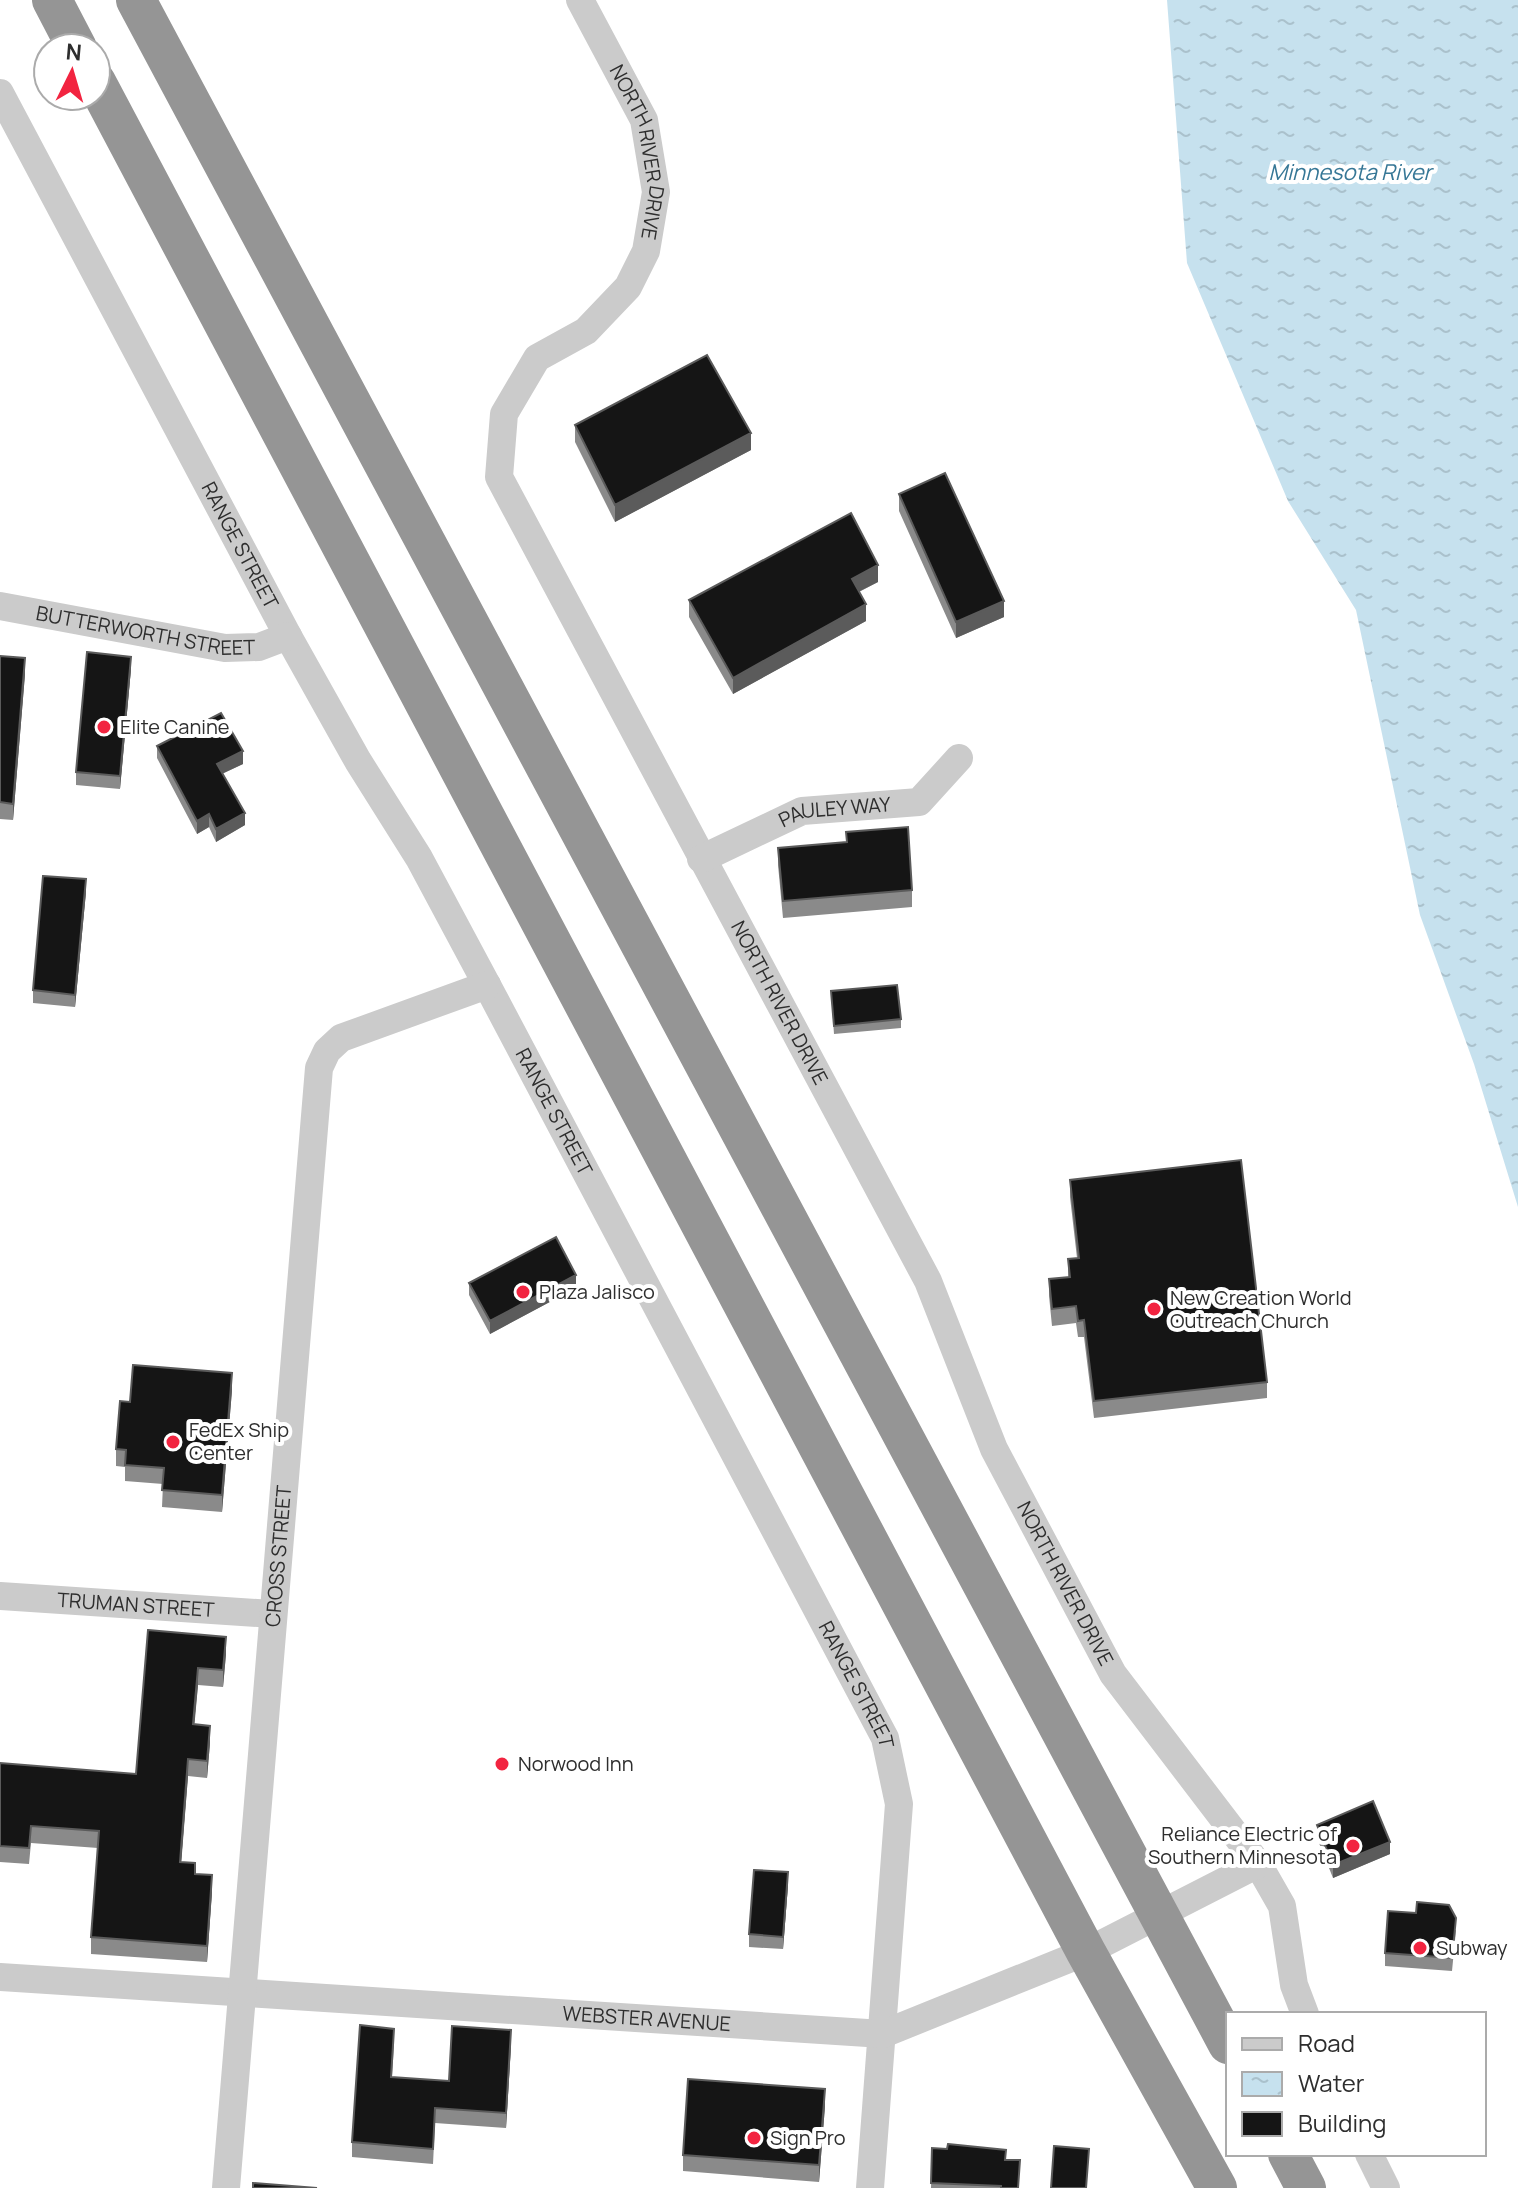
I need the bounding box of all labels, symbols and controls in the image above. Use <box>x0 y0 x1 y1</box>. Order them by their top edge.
north arrow <box>32 32 112 112</box>
text: N <box>65 36 83 68</box>
street label: NORTH RIVER DRIVE <box>604 60 671 242</box>
water label: Minnesota River <box>1268 157 1435 187</box>
street label: RANGE STREET <box>196 477 285 613</box>
street label: BUTTERWORTH STREET <box>34 599 256 661</box>
place label: Elite Canine <box>120 713 230 740</box>
marker: Elite Canine <box>95 718 113 736</box>
street label: PAULEY WAY <box>774 790 892 833</box>
street label: NORTH RIVER DRIVE <box>725 916 835 1089</box>
street label: RANGE STREET <box>510 1043 599 1180</box>
place label: Plaza Jalisco <box>539 1278 655 1305</box>
marker: Plaza Jalisco <box>514 1283 532 1301</box>
place label: New Creation World Outreach Church <box>1170 1284 1352 1334</box>
marker: New Creation World Outreach Church <box>1145 1300 1163 1318</box>
place label: FedEx Ship Center <box>189 1416 289 1466</box>
marker: FedEx Ship Center <box>164 1433 182 1451</box>
street label: CROSS STREET <box>259 1484 297 1628</box>
street label: NORTH RIVER DRIVE <box>1011 1496 1120 1670</box>
street label: TRUMAN STREET <box>56 1586 215 1623</box>
street label: RANGE STREET <box>813 1616 901 1750</box>
place label: Norwood Inn <box>518 1750 634 1777</box>
marker: Norwood Inn <box>493 1755 511 1773</box>
place label: Reliance Electric of Southern Minnesota <box>1148 1820 1337 1870</box>
marker: Reliance Electric of Southern Minnesota <box>1344 1837 1362 1855</box>
place label: Subway <box>1436 1934 1508 1961</box>
marker: Subway <box>1411 1939 1429 1957</box>
street label: WEBSTER AVENUE <box>562 1999 732 2037</box>
legend <box>1226 2012 1486 2156</box>
text: Road <box>1298 2026 1355 2059</box>
text: Water <box>1298 2066 1365 2099</box>
text: Building <box>1298 2106 1386 2139</box>
place label: Sign Pro <box>770 2124 846 2151</box>
marker: Sign Pro <box>745 2129 763 2147</box>

